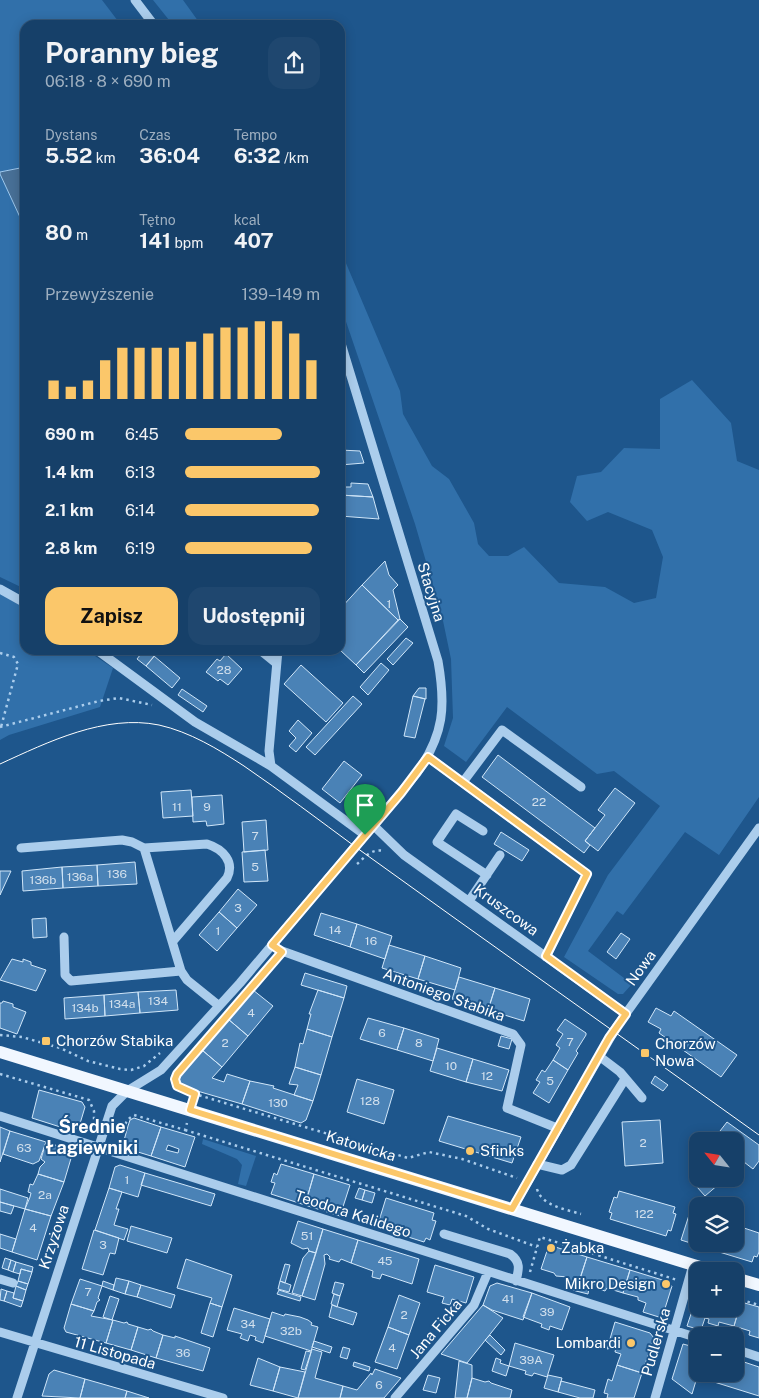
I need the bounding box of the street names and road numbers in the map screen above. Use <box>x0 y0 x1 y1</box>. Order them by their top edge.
street label: Stacyjna <box>414 560 449 623</box>
street label: Kruszcowa <box>471 880 542 939</box>
street label: Nowa <box>622 947 659 989</box>
street label: Antoniego Stabika <box>381 965 507 1024</box>
street label: Katowicka <box>324 1127 398 1164</box>
street label: Teodora Kalidego <box>293 1187 413 1240</box>
street label: Krzyżowa <box>35 1203 72 1271</box>
street label: Jana Ficka <box>406 1296 465 1362</box>
street label: Pudlerska <box>638 1306 673 1378</box>
street label: 11 Listopada <box>72 1333 158 1372</box>

